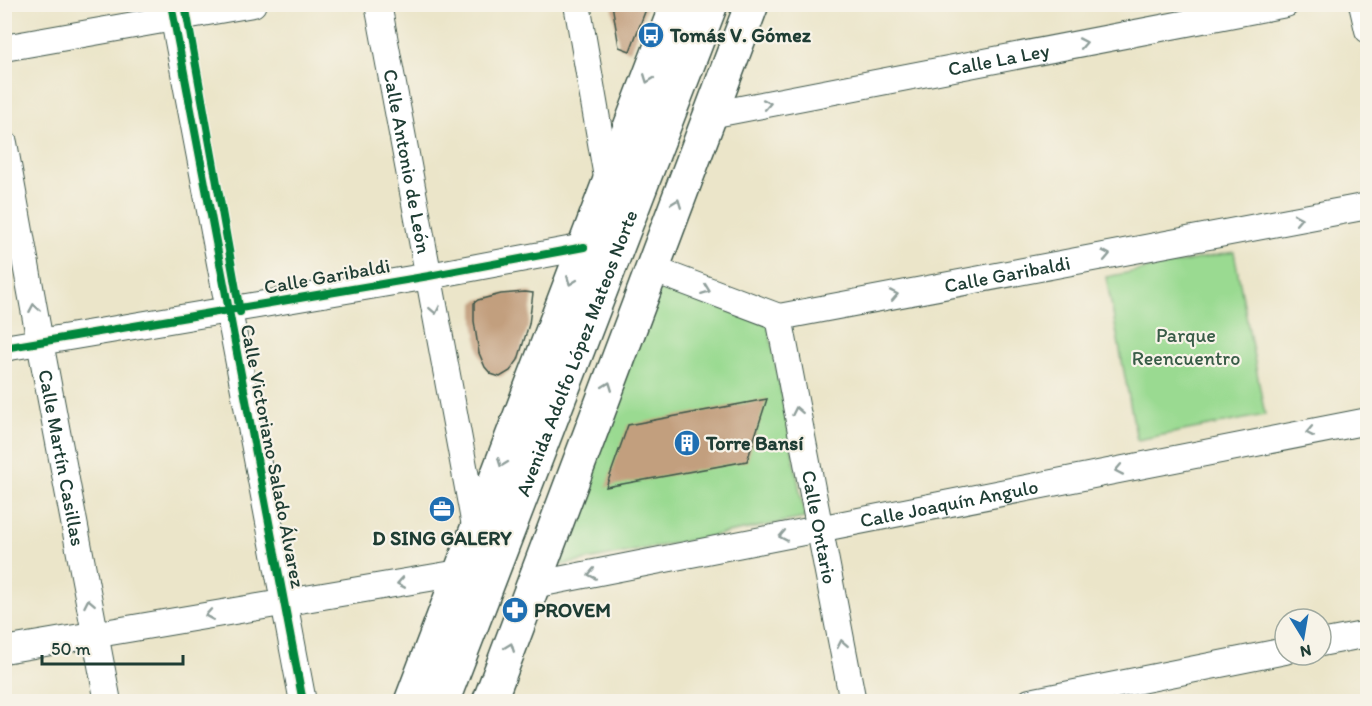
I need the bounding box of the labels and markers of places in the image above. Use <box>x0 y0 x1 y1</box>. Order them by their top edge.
bus stop icon: Tomás V. Gómez <box>636 20 666 50</box>
place label: Tomás V. Gómez <box>669 23 812 47</box>
building icon: Torre Bansí <box>672 428 702 458</box>
place label: Torre Bansí <box>705 431 804 455</box>
office icon: D SING GALERY <box>427 494 457 524</box>
place label: D SING GALERY <box>372 526 512 550</box>
pharmacy icon: PROVEM <box>500 595 530 625</box>
place label: PROVEM <box>534 598 611 622</box>

